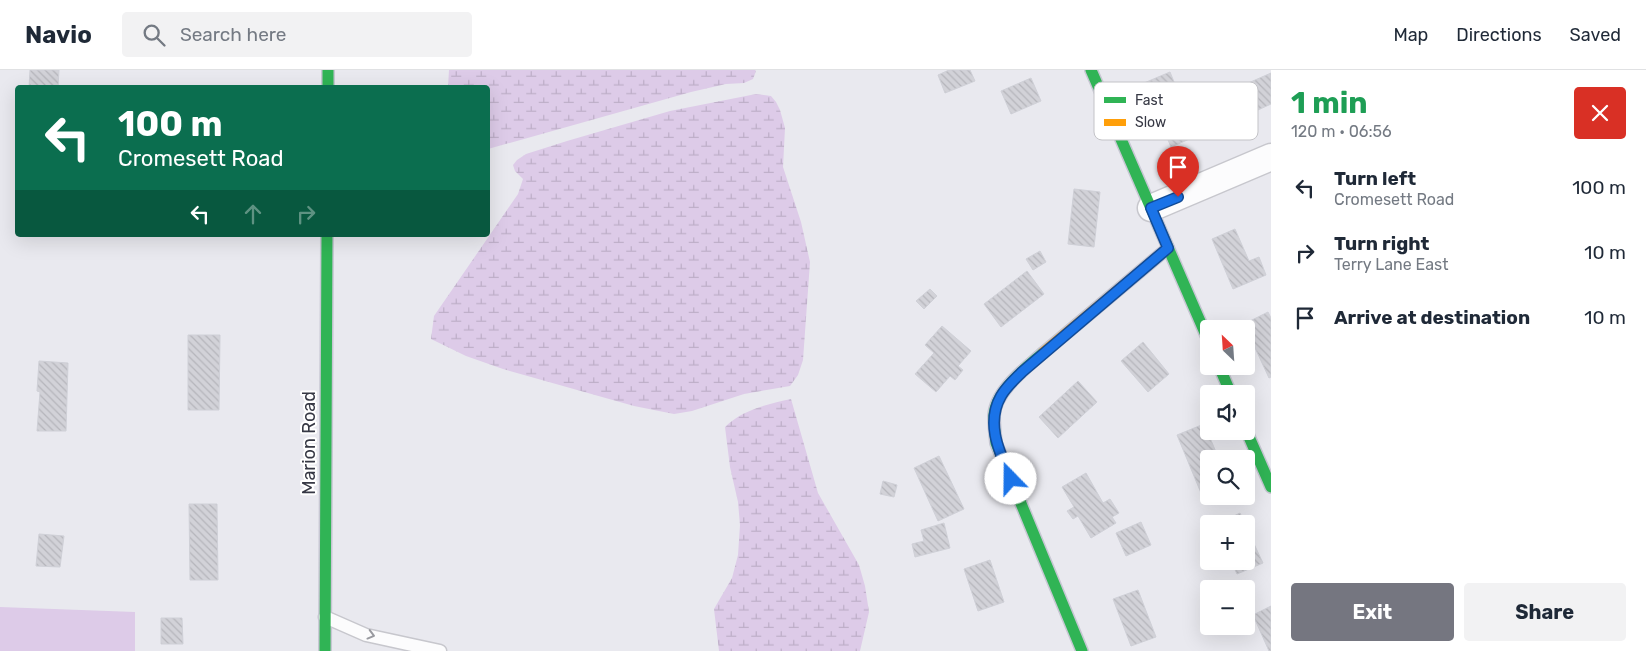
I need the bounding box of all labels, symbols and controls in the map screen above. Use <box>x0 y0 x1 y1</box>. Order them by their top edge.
search box <box>122 12 472 57</box>
text: Navio <box>25 21 92 49</box>
icon: search <box>140 21 168 49</box>
text: Search here <box>180 23 286 46</box>
text: Map <box>1393 24 1428 46</box>
text: Directions <box>1456 24 1542 46</box>
text: Saved <box>1570 24 1621 46</box>
legend <box>1094 82 1258 140</box>
text: 1 min <box>1291 85 1368 121</box>
button: close <box>1574 87 1626 139</box>
text: Fast <box>1135 92 1164 109</box>
text: 100 m <box>118 103 223 145</box>
icon: left <box>35 105 100 170</box>
text: Slow <box>1135 114 1166 131</box>
text: 120 m · 06:56 <box>1291 122 1392 141</box>
text: Cromesett Road <box>118 145 284 172</box>
pin <box>1157 146 1199 197</box>
icon: arrive <box>1164 153 1192 181</box>
text: Turn left <box>1334 167 1416 190</box>
icon: left <box>1291 174 1319 202</box>
text: 100 m <box>1572 176 1626 199</box>
text: Cromesett Road <box>1334 190 1454 209</box>
icon: left <box>186 200 214 228</box>
icon: ahead <box>239 200 267 228</box>
icon: right <box>292 200 320 228</box>
text: Turn right <box>1334 232 1429 255</box>
icon: right <box>1291 239 1319 267</box>
text: 10 m <box>1584 241 1626 264</box>
text: Terry Lane East <box>1334 255 1449 274</box>
icon: arrive <box>1291 304 1319 332</box>
text: Arrive at destination <box>1334 306 1530 329</box>
text: 10 m <box>1584 306 1626 329</box>
north arrow <box>1200 320 1255 375</box>
map controls <box>1200 320 1255 635</box>
button: sound <box>1200 385 1255 440</box>
street label: Marion Road <box>298 391 320 495</box>
button: search <box>1200 450 1255 505</box>
position arrow <box>984 452 1036 504</box>
button: + <box>1200 515 1255 570</box>
button: − <box>1200 580 1255 635</box>
button: Exit <box>1291 583 1454 641</box>
button: Share <box>1464 583 1626 641</box>
one-way arrow <box>366 629 375 640</box>

